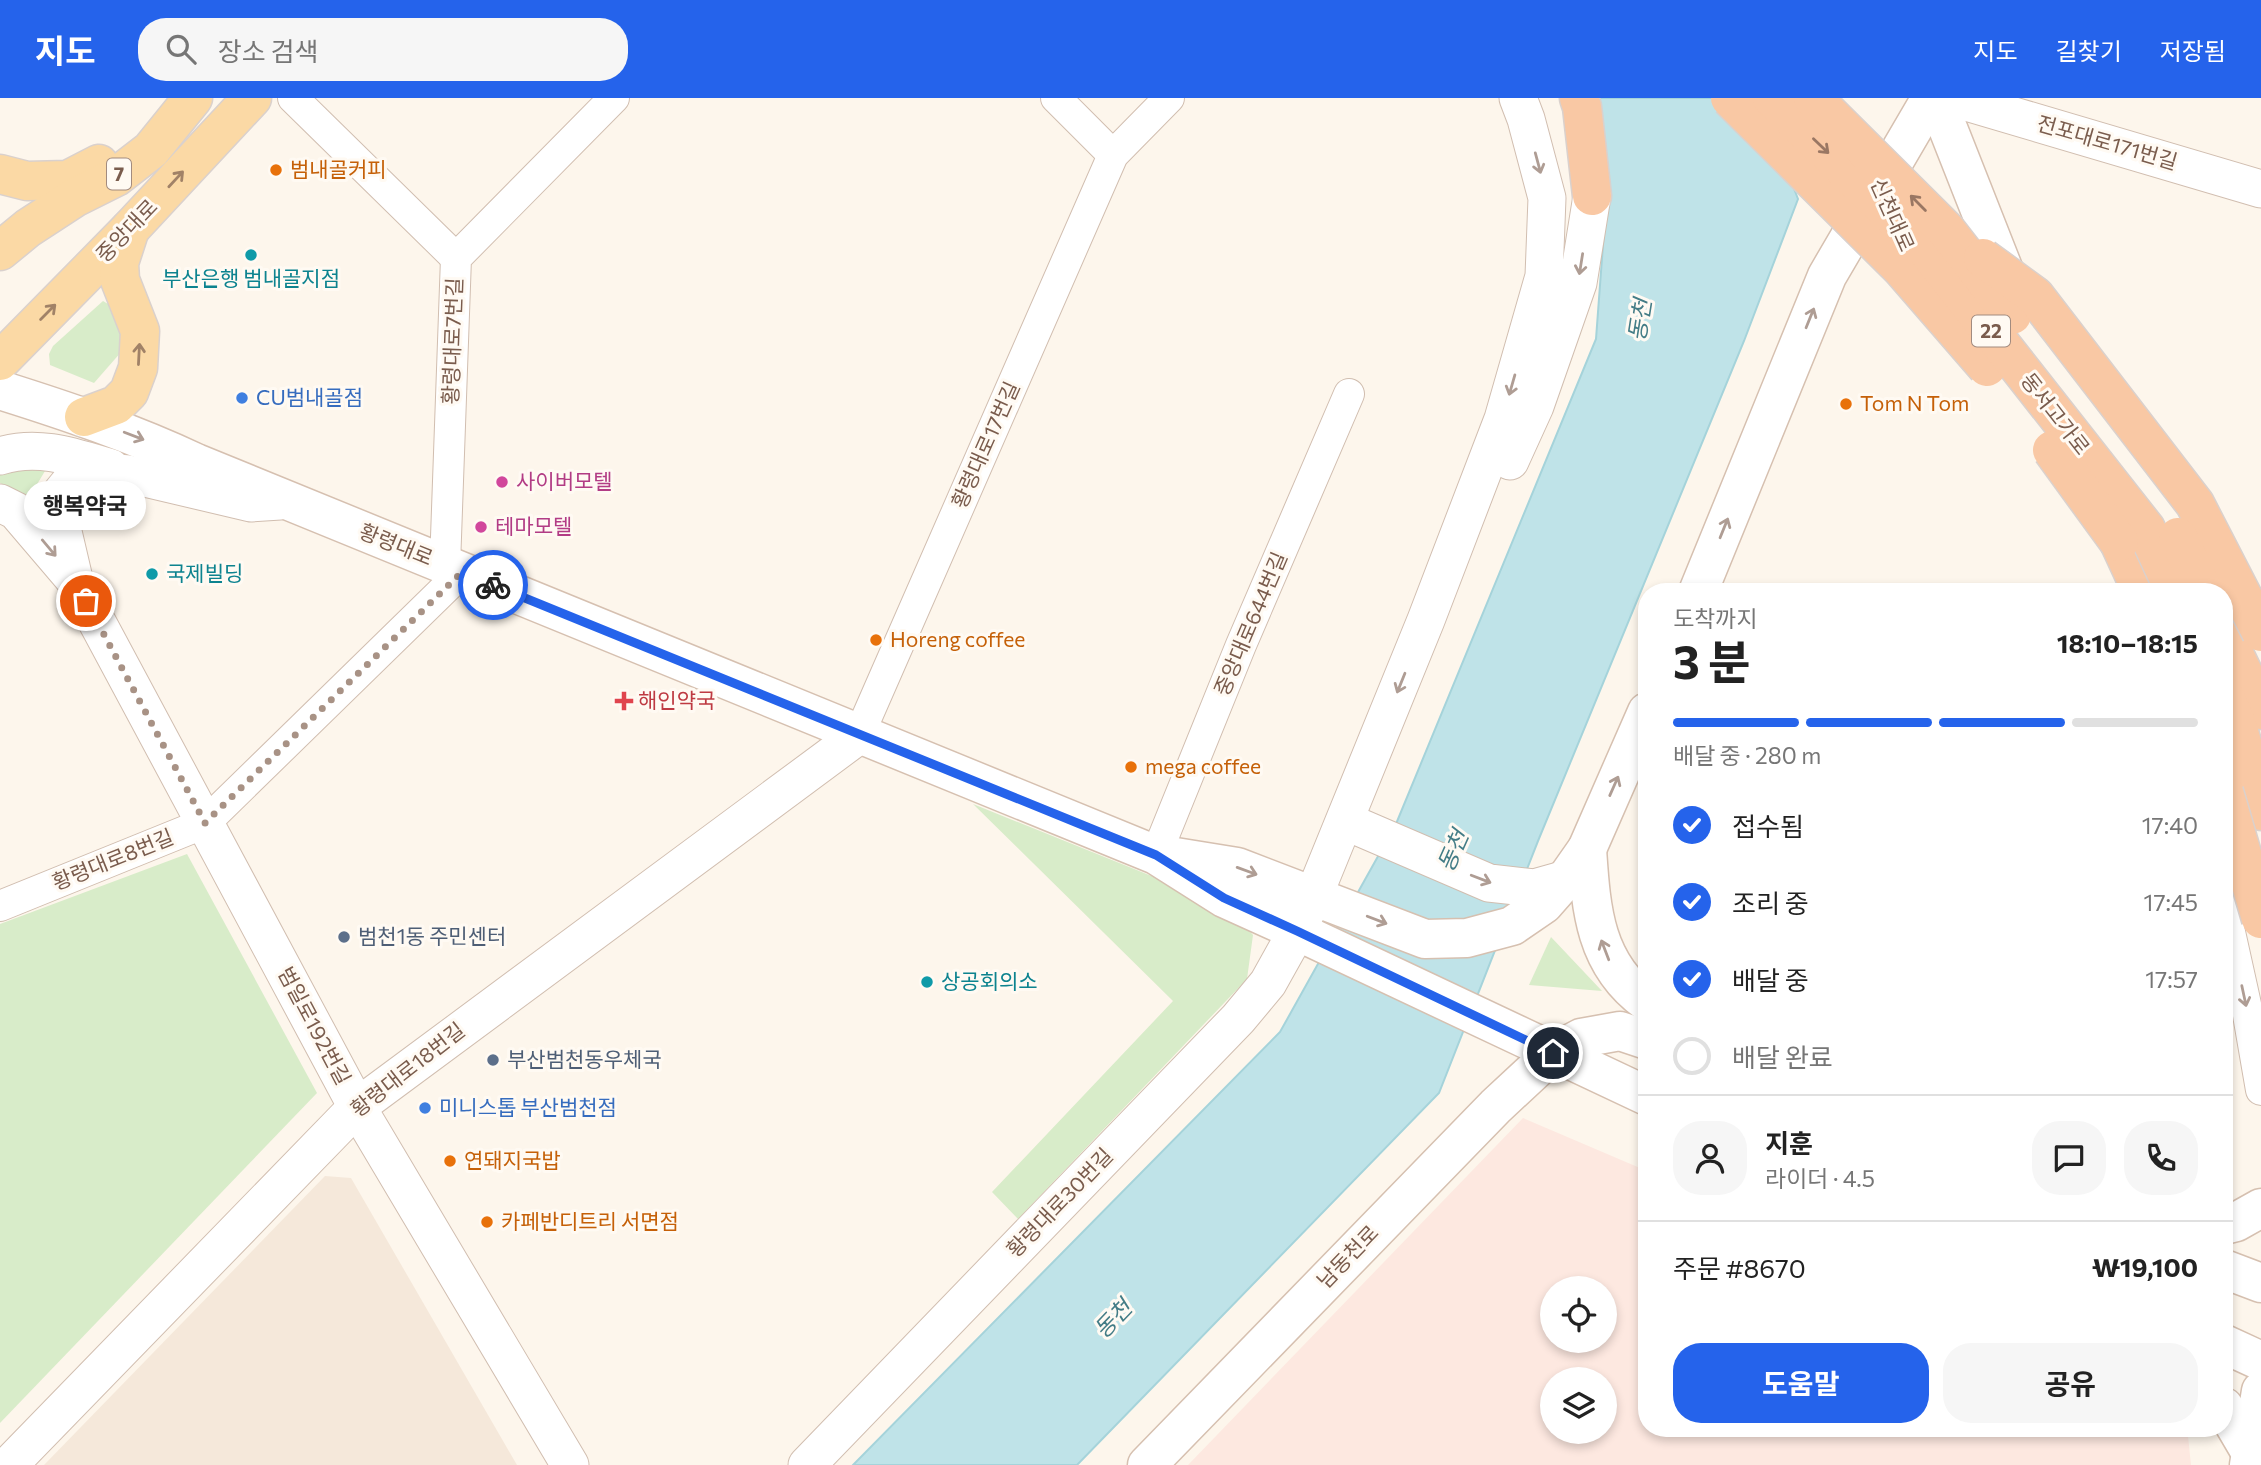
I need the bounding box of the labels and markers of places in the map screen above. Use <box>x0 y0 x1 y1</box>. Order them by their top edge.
place label: 범내골커피 <box>290 156 387 181</box>
marker: 범내골커피 <box>268 162 284 178</box>
marker: 부산은행 범내골지점 <box>243 247 259 263</box>
place label: 부산은행 범내골지점 <box>162 265 340 290</box>
place label: CU범내골점 <box>256 384 363 409</box>
marker: CU범내골점 <box>234 390 250 406</box>
place label: Tom N Tom <box>1860 390 1969 415</box>
marker: Tom N Tom <box>1838 396 1854 412</box>
place label: 사이버모텔 <box>516 468 613 493</box>
marker: 사이버모텔 <box>494 474 510 490</box>
callout: 행복약국 <box>25 482 147 531</box>
place label: 테마모텔 <box>495 513 572 538</box>
marker: 테마모텔 <box>473 519 489 535</box>
place label: 국제빌딩 <box>166 560 243 585</box>
marker: 국제빌딩 <box>144 566 160 582</box>
pin <box>56 571 116 631</box>
place label: Horeng coffee <box>890 626 1025 651</box>
marker: Horeng coffee <box>868 632 884 648</box>
place label: 해인약국 <box>638 687 715 712</box>
marker: 해인약국 <box>616 693 632 709</box>
place label: mega coffee <box>1145 753 1261 778</box>
marker: mega coffee <box>1123 759 1139 775</box>
place label: 범천1동 주민센터 <box>358 923 506 948</box>
marker: 범천1동 주민센터 <box>336 929 352 945</box>
place label: 상공회의소 <box>941 968 1038 993</box>
marker: 상공회의소 <box>919 974 935 990</box>
pin <box>1523 1023 1583 1083</box>
place label: 부산범천동우체국 <box>507 1046 662 1071</box>
marker: 부산범천동우체국 <box>485 1052 501 1068</box>
place label: 미니스톱 부산범천점 <box>439 1094 617 1119</box>
marker: 미니스톱 부산범천점 <box>417 1100 433 1116</box>
place label: 연돼지국밥 <box>464 1147 561 1172</box>
marker: 연돼지국밥 <box>442 1153 458 1169</box>
place label: 카페반디트리 서면점 <box>501 1208 679 1233</box>
marker: 카페반디트리 서면점 <box>479 1214 495 1230</box>

